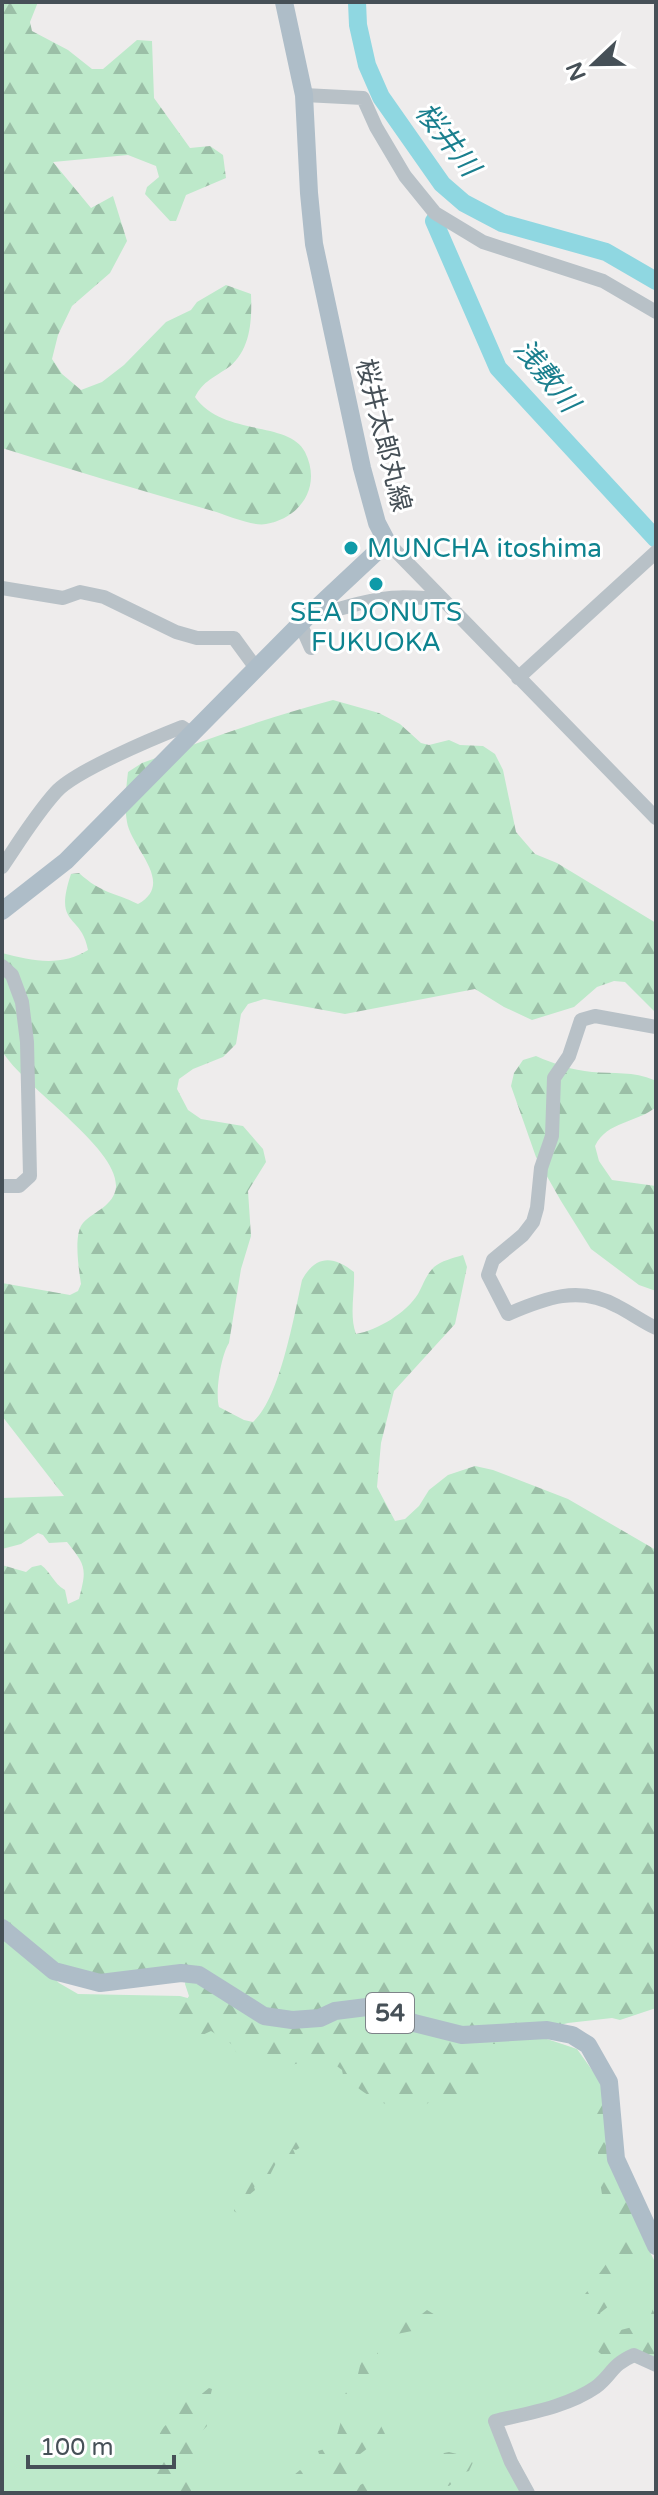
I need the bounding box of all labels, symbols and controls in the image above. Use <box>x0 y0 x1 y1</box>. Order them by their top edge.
north arrow <box>554 24 634 104</box>
text: N <box>561 58 592 84</box>
water label: 桜井川 <box>408 96 488 186</box>
water label: 浅敷川 <box>507 332 588 421</box>
street label: 桜井太郎丸線 <box>350 356 417 515</box>
place label: MUNCHA itoshima <box>367 533 602 564</box>
marker: MUNCHA itoshima <box>342 539 360 557</box>
marker: SEA DONUTS FUKUOKA <box>367 575 385 593</box>
place label: SEA DONUTS FUKUOKA <box>290 597 462 658</box>
road number: 54 <box>366 1993 414 2033</box>
scale bar <box>28 2419 174 2469</box>
text: 100 m <box>40 2433 114 2462</box>

